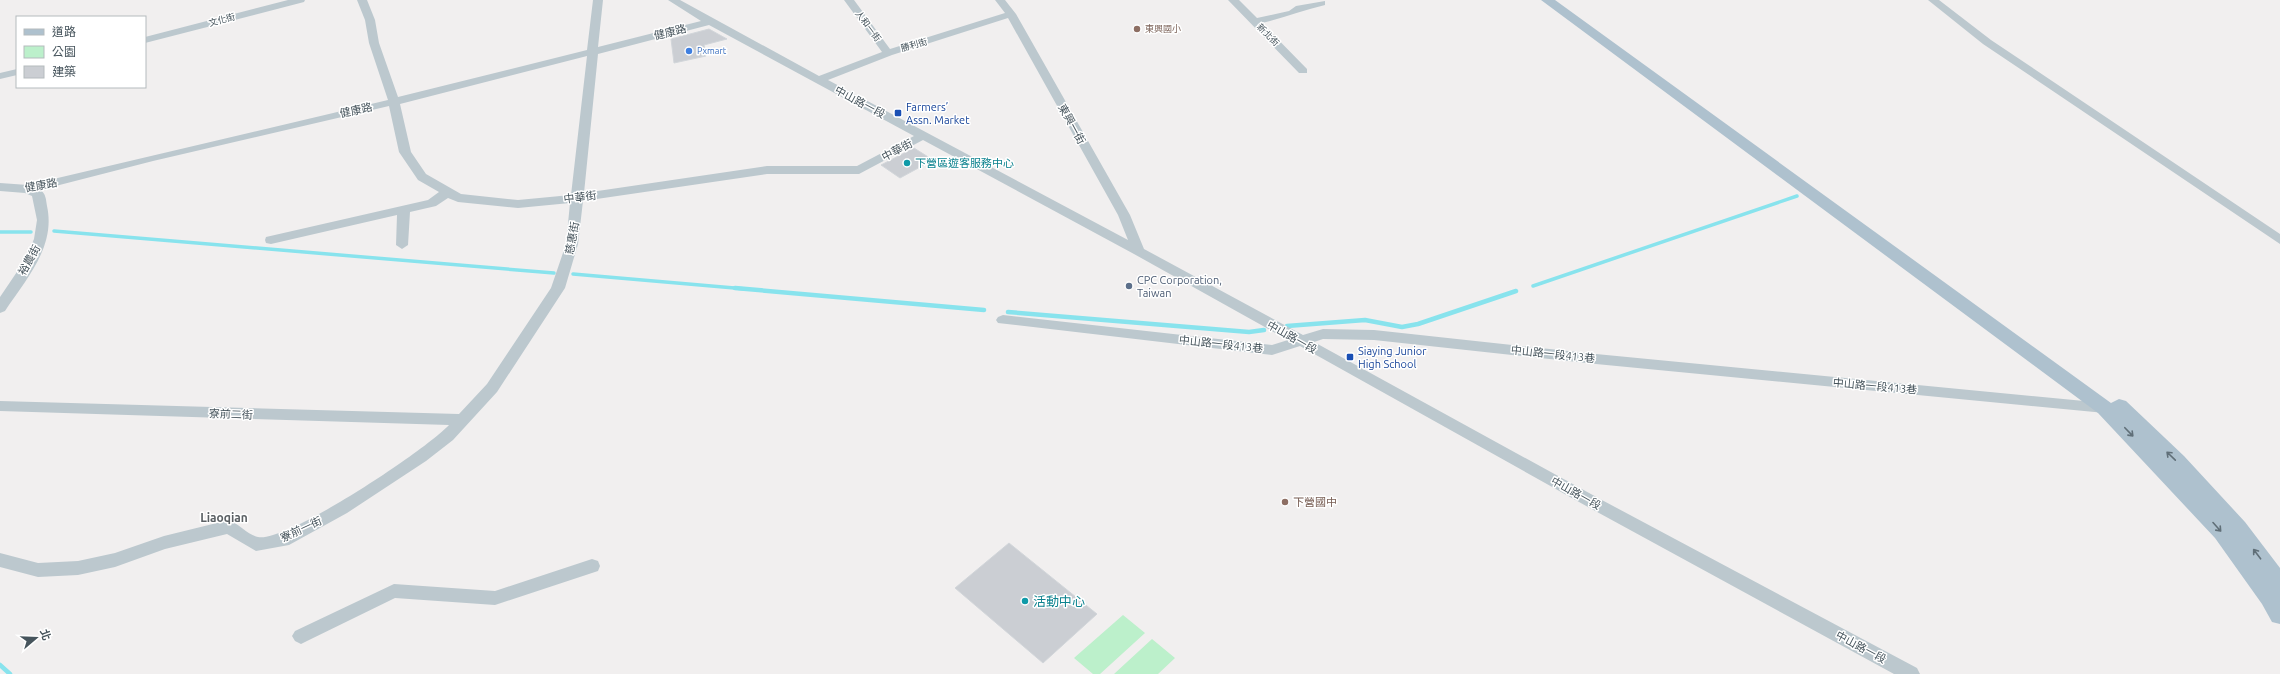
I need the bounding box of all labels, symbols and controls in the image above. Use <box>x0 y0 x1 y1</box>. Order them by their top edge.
street label: 人和一街 <box>853 9 883 43</box>
street label: 文化街 <box>207 11 236 28</box>
legend <box>16 16 146 88</box>
street label: 健康路 <box>653 22 687 42</box>
street label: 新北街 <box>1255 22 1281 48</box>
marker: 東興國小 <box>1132 24 1142 34</box>
place label: 東興國小 <box>1145 24 1181 34</box>
text: 道路 <box>52 25 76 38</box>
street label: 勝利街 <box>900 36 928 54</box>
text: 公園 <box>52 45 76 58</box>
marker: Pxmart <box>684 46 694 56</box>
place label: Pxmart <box>697 46 727 56</box>
text: 建築 <box>52 65 76 78</box>
street label: 中山路一段 <box>833 84 887 120</box>
street label: 健康路 <box>339 100 373 120</box>
place label: Farmers’ Assn. Market <box>906 101 970 126</box>
street label: 東興一街 <box>1056 102 1088 146</box>
marker: Farmers’ Assn. Market <box>893 108 903 118</box>
street label: 中華街 <box>880 137 914 163</box>
place label: 下營區遊客服務中心 <box>915 157 1014 169</box>
marker: 下營區遊客服務中心 <box>902 158 912 168</box>
street label: 健康路 <box>24 176 58 194</box>
street label: 中華街 <box>563 189 597 205</box>
street label: 慈惠街 <box>563 221 581 255</box>
street label: 裕農街 <box>16 243 42 277</box>
place label: CPC Corporation, Taiwan <box>1137 274 1222 299</box>
marker: CPC Corporation, Taiwan <box>1124 281 1134 291</box>
street label: 中山路一段 <box>1265 318 1319 356</box>
street label: 中山路一段413巷 <box>1178 334 1264 354</box>
street label: 中山路一段413巷 <box>1510 344 1596 364</box>
place label: Siaying Junior High School <box>1358 345 1427 370</box>
marker: Siaying Junior High School <box>1345 352 1355 362</box>
street label: 中山路一段413巷 <box>1832 376 1918 396</box>
street label: 寮前二街 <box>209 407 253 421</box>
one-way arrow <box>2124 427 2133 437</box>
one-way arrow <box>2166 451 2176 461</box>
street label: 中山路一段 <box>1549 474 1603 512</box>
place label: 下營國中 <box>1293 496 1337 508</box>
marker: 下營國中 <box>1280 497 1290 507</box>
district label: Liaoqian <box>200 511 248 524</box>
street label: 寮前一街 <box>279 514 323 544</box>
one-way arrow <box>2212 522 2222 532</box>
one-way arrow <box>2253 548 2261 559</box>
place label: 活動中心 <box>1033 594 1085 608</box>
marker: 活動中心 <box>1020 596 1030 606</box>
north arrow <box>16 618 56 658</box>
text: 北 <box>38 628 53 642</box>
street label: 中山路一段 <box>1834 629 1888 665</box>

